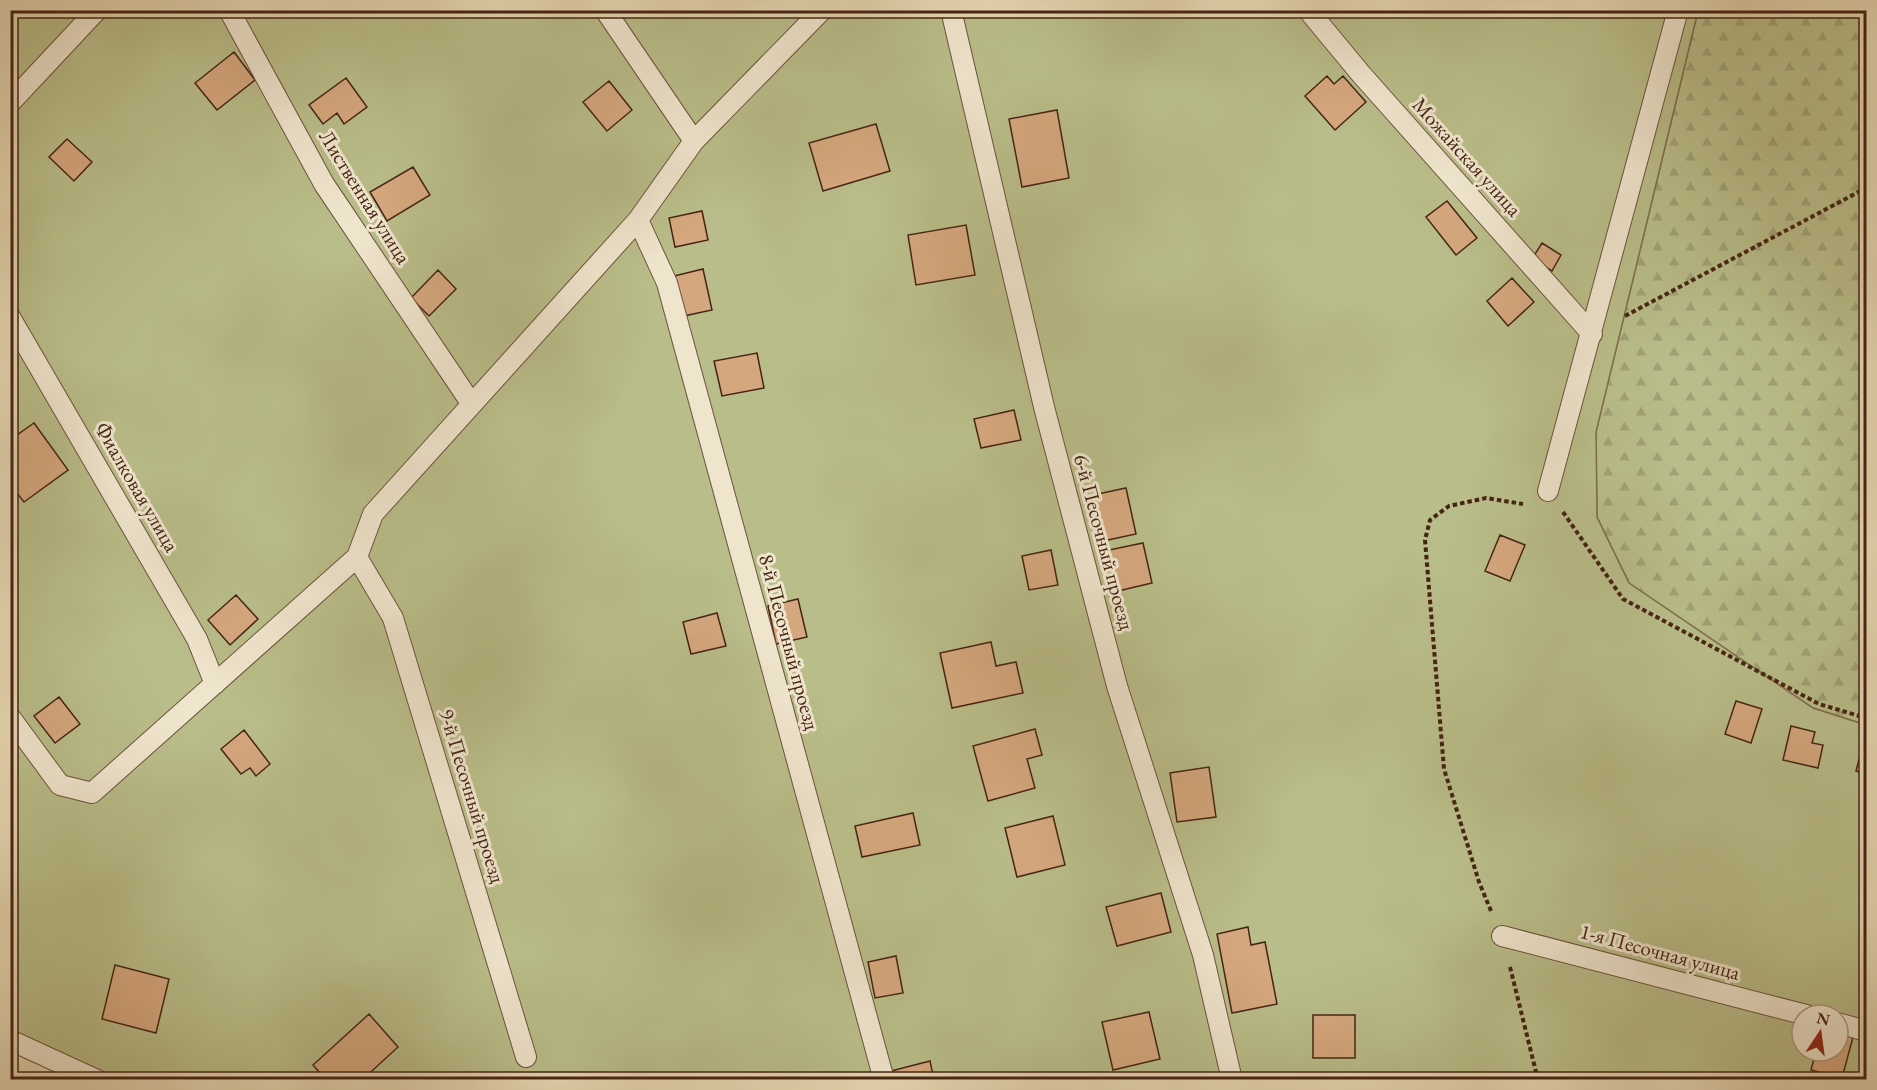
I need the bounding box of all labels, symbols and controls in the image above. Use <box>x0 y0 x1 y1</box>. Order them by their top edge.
street label: Можайская улица <box>1407 91 1528 222</box>
street label: Лиственная улица <box>313 125 418 269</box>
street label: Фиалковая улица <box>89 417 186 557</box>
street label: 6-й Песочный проезд <box>1068 451 1141 633</box>
street label: 8-й Песочный проезд <box>753 551 826 733</box>
street label: 9-й Песочный проезд <box>433 705 512 887</box>
street label: 1-я Песочная улица <box>1577 917 1744 986</box>
north arrow <box>1790 1003 1850 1063</box>
text: N <box>1815 1007 1832 1031</box>

